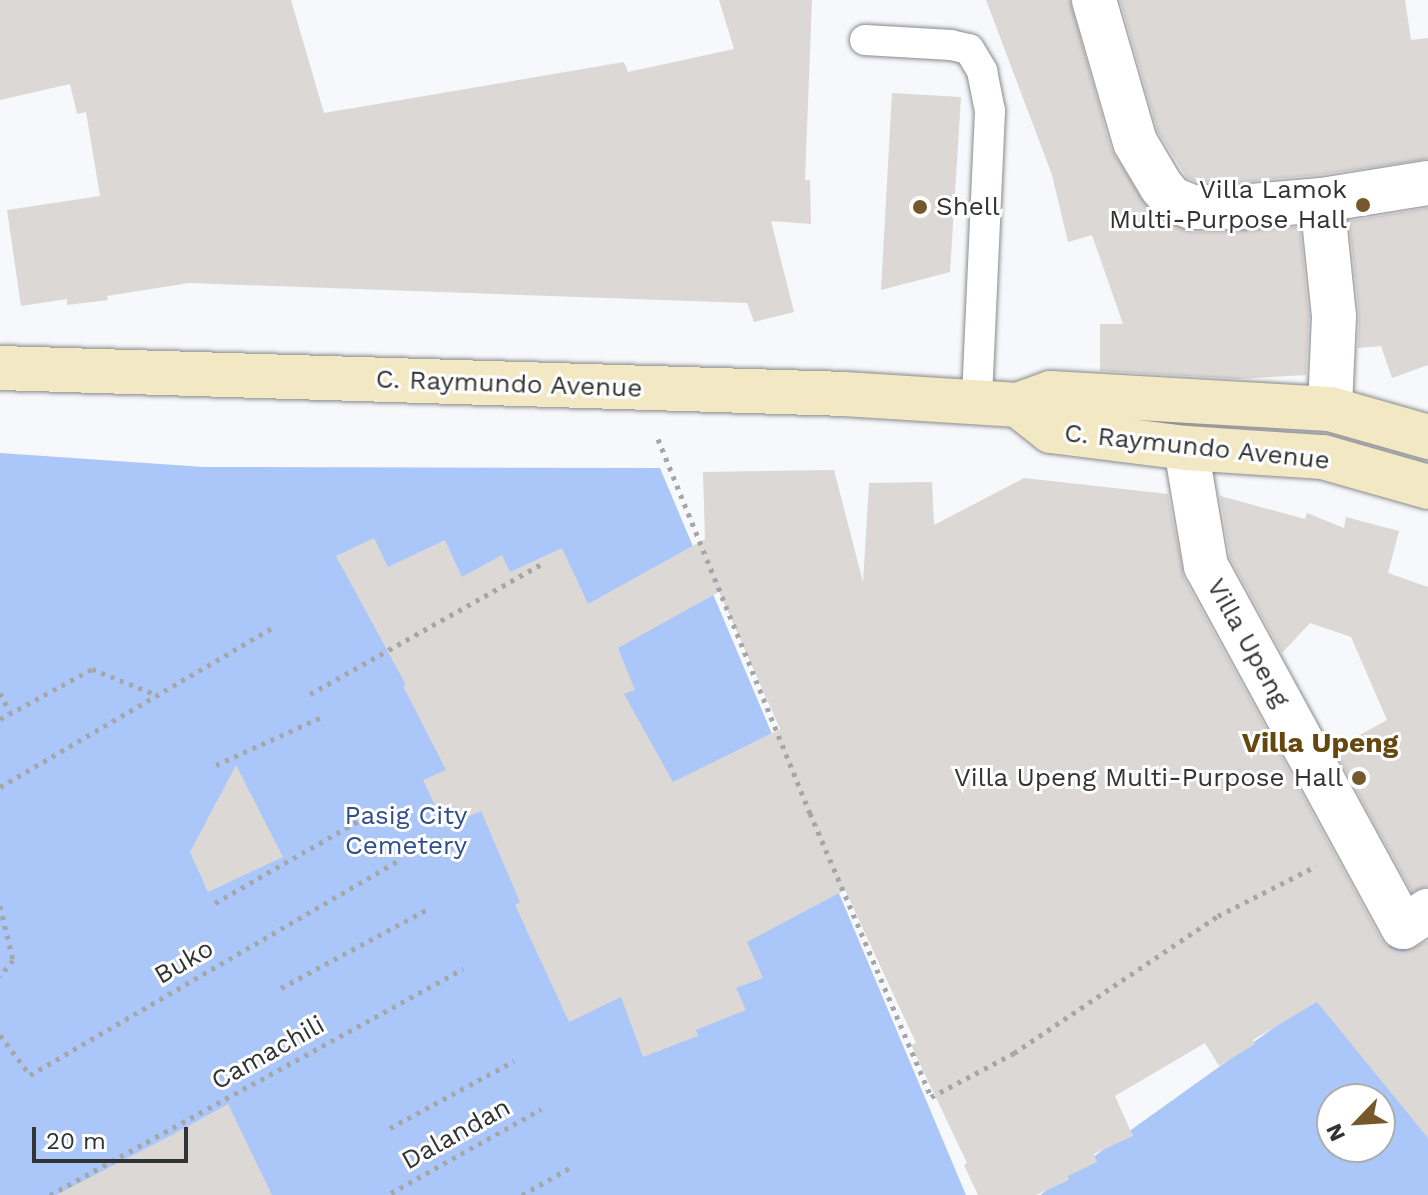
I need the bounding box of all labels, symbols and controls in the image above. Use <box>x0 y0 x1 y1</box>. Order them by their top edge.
place label: Villa Lamok Multi-Purpose Hall <box>1109 174 1347 236</box>
place label: Shell <box>936 191 1000 223</box>
marker: Villa Lamok Multi-Purpose Hall <box>1354 196 1372 214</box>
marker: Shell <box>911 198 929 216</box>
street label: C. Raymundo Avenue <box>375 364 643 404</box>
street label: C. Raymundo Avenue <box>1062 417 1332 477</box>
street label: Villa Upeng <box>1200 573 1296 713</box>
district label: Villa Upeng <box>1242 726 1398 760</box>
place label: Villa Upeng Multi-Purpose Hall <box>953 762 1343 794</box>
marker: Villa Upeng Multi-Purpose Hall <box>1350 769 1368 787</box>
park label: Pasig City Cemetery <box>345 800 467 862</box>
street label: Buko <box>149 933 219 991</box>
street label: Camachili <box>206 1009 330 1097</box>
north arrow <box>1316 1083 1396 1163</box>
street label: Dalandan <box>396 1091 516 1177</box>
scale bar <box>36 1111 192 1161</box>
text: N <box>1321 1120 1350 1145</box>
text: 20 m <box>46 1127 106 1155</box>

